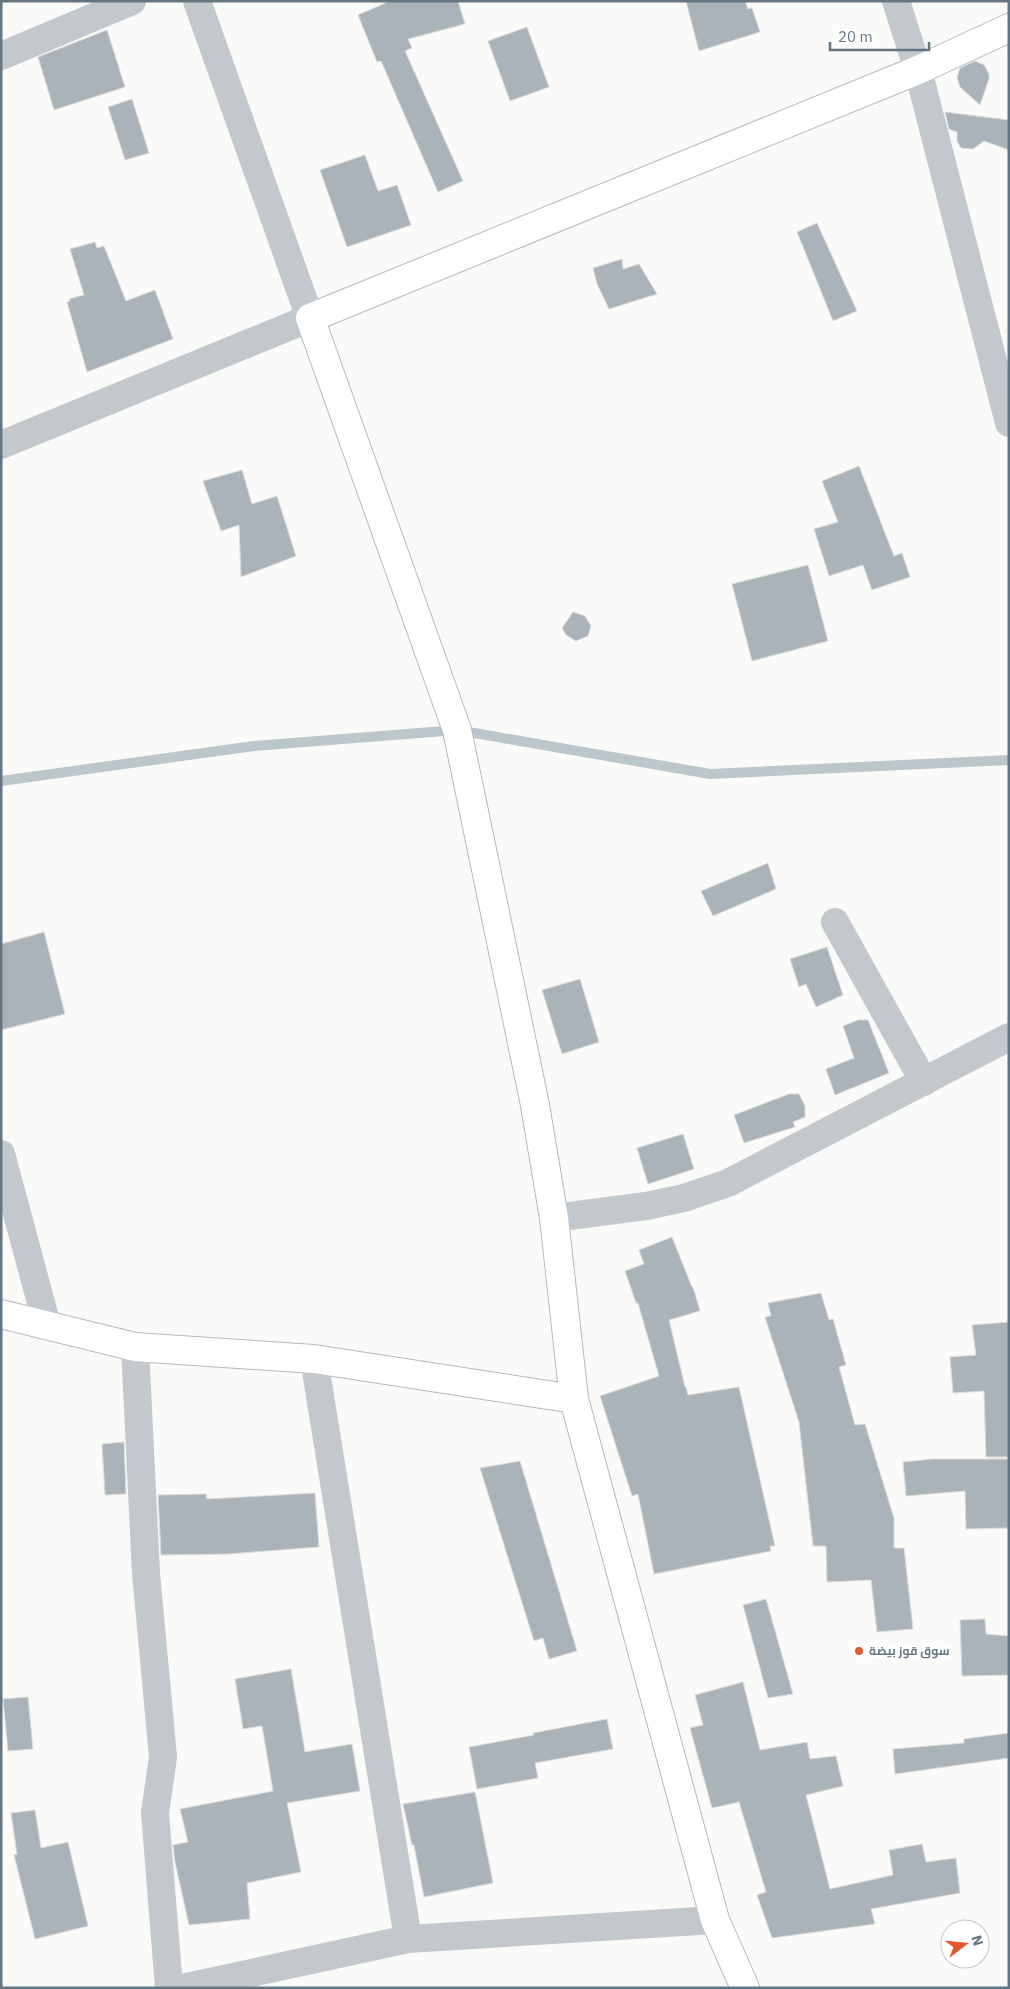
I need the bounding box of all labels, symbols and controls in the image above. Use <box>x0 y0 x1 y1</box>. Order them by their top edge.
scale bar <box>830 20 929 52</box>
text: 20 m <box>838 27 873 46</box>
place label: سوق قوز بيضة <box>869 1643 950 1659</box>
marker: سوق قوز بيضة <box>853 1645 865 1657</box>
north arrow <box>940 1919 990 1969</box>
text: N <box>967 1933 988 1948</box>

